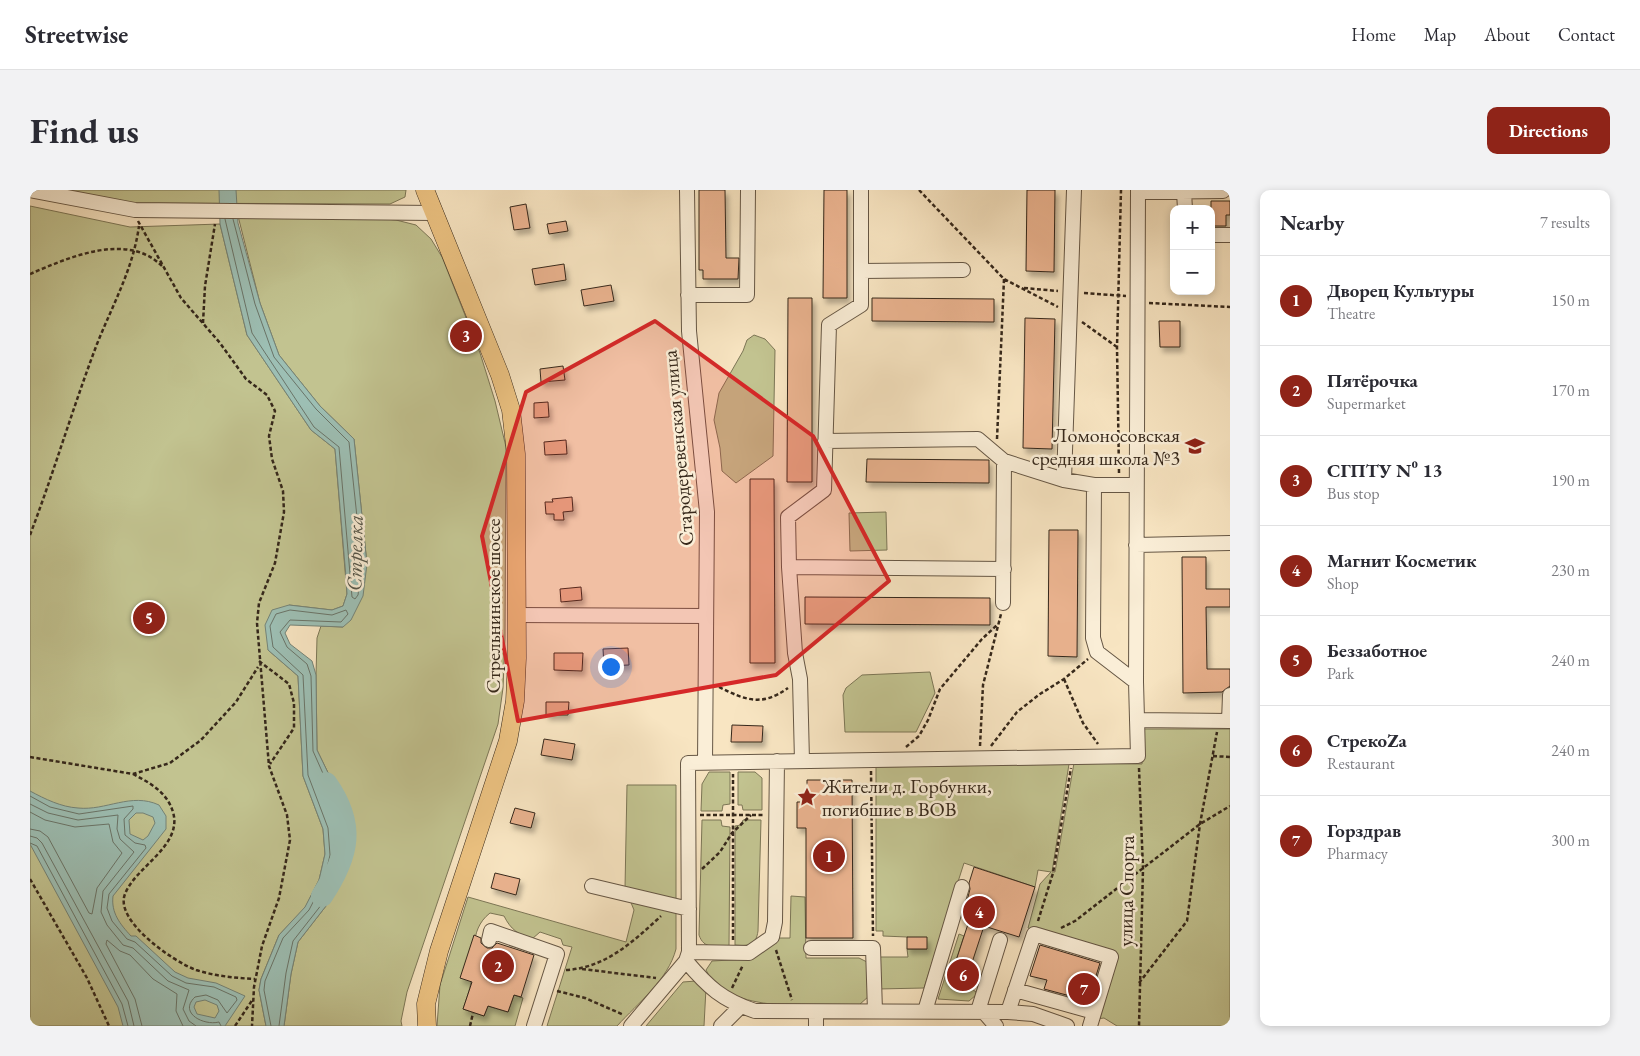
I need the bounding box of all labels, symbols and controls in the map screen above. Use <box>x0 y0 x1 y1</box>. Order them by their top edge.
text: Streetwise <box>25 19 128 50</box>
text: Home <box>1351 23 1396 46</box>
text: Map <box>1424 23 1456 46</box>
text: About <box>1484 23 1530 46</box>
text: Contact <box>1558 23 1615 46</box>
button: Directions <box>1487 107 1610 154</box>
text: Find us <box>30 108 139 153</box>
map controls <box>1170 205 1215 295</box>
button: + <box>1170 205 1215 250</box>
text: Nearby <box>1280 209 1344 236</box>
text: 7 results <box>1540 212 1590 233</box>
button: − <box>1170 250 1215 295</box>
text: Дворец Культуры <box>1327 278 1474 303</box>
text: 1 <box>1292 290 1300 311</box>
text: 150 m <box>1551 290 1590 311</box>
text: Theatre <box>1327 303 1375 324</box>
pin: 3 <box>450 317 482 355</box>
street label: Стародеревенская улица <box>656 349 700 547</box>
text: Пятёрочка <box>1327 368 1418 393</box>
text: 2 <box>1292 380 1300 401</box>
text: 170 m <box>1551 380 1590 401</box>
text: Supermarket <box>1327 393 1406 414</box>
place label: Ломоносовская средняя школа №3 <box>1032 422 1180 471</box>
school or university icon: Ломоносовская средняя школа №3 <box>1184 435 1206 457</box>
text: СГПТУ N⁰ 13 <box>1327 458 1442 483</box>
text: 3 <box>1292 470 1300 491</box>
text: 190 m <box>1551 470 1590 491</box>
text: Bus stop <box>1327 483 1380 504</box>
water label: Стрелка <box>340 515 369 591</box>
street label: Стрельнинское шоссе <box>480 518 506 694</box>
text: Магнит Косметик <box>1327 548 1476 573</box>
text: 4 <box>1292 560 1300 581</box>
text: 230 m <box>1551 560 1590 581</box>
text: Shop <box>1327 573 1359 594</box>
pin: 5 <box>133 599 165 637</box>
text: Беззаботное <box>1327 638 1427 663</box>
text: 5 <box>1292 650 1300 671</box>
text: 240 m <box>1551 650 1590 671</box>
your location <box>598 654 624 680</box>
text: Park <box>1327 663 1354 684</box>
text: СтрекоZа <box>1327 728 1407 753</box>
text: 6 <box>1292 740 1300 761</box>
text: 240 m <box>1551 740 1590 761</box>
text: Restaurant <box>1327 753 1395 774</box>
place label: Жители д. Горбунки, погибшие в ВОВ <box>821 773 992 822</box>
place icon: Жители д. Горбунки, погибшие в ВОВ <box>796 786 818 808</box>
text: Горздрав <box>1327 818 1401 843</box>
text: 7 <box>1292 830 1300 851</box>
text: 300 m <box>1551 830 1590 851</box>
street label: улица Спорта <box>1112 835 1140 947</box>
pin: 1 <box>813 837 845 875</box>
text: Pharmacy <box>1327 843 1388 864</box>
pin: 4 <box>963 893 995 931</box>
pin: 2 <box>482 947 514 985</box>
pin: 6 <box>947 956 979 994</box>
pin: 7 <box>1068 970 1100 1008</box>

